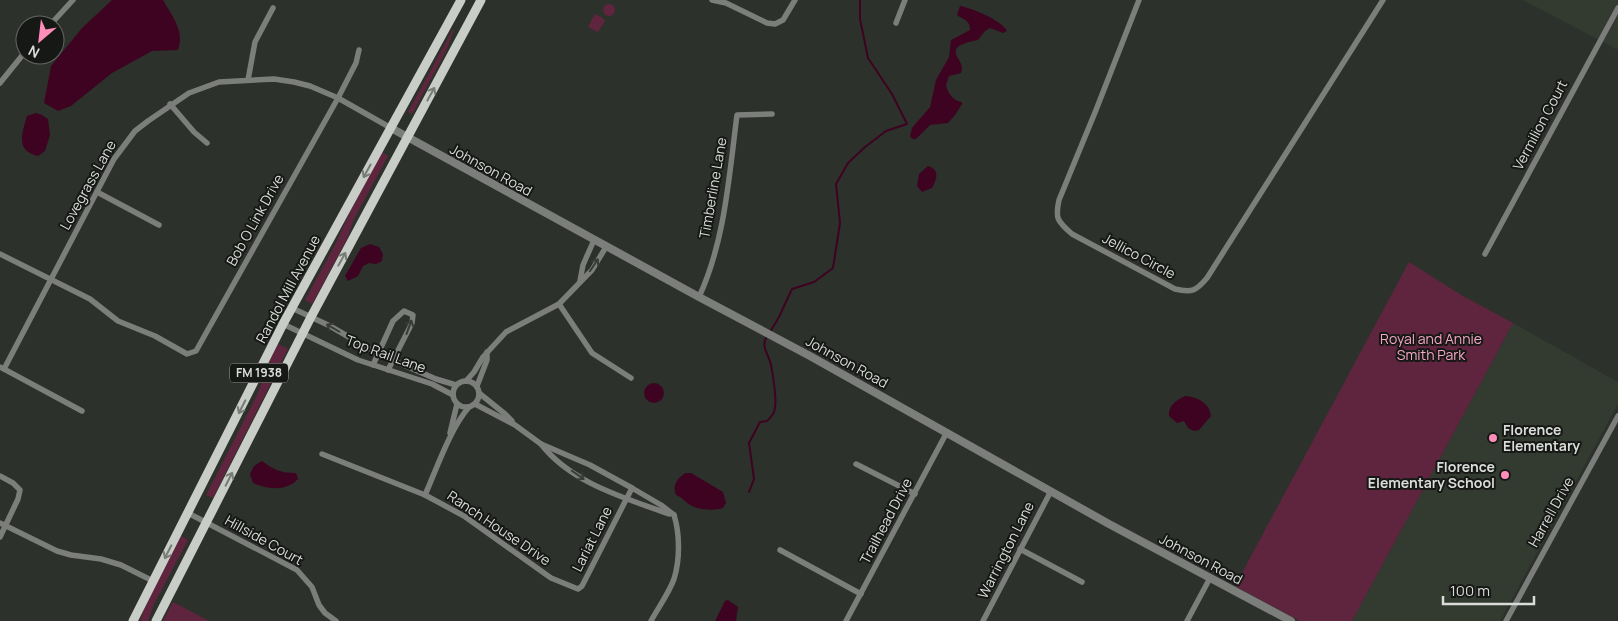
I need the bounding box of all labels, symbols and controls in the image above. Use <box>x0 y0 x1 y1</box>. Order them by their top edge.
north arrow <box>15 15 65 65</box>
text: N <box>25 41 43 63</box>
street label: Vermilion Court <box>1508 76 1571 173</box>
one-way arrow <box>426 87 436 102</box>
street label: Lovegrass Lane <box>55 136 120 233</box>
street label: Timberline Lane <box>694 136 731 240</box>
street label: Johnson Road <box>447 139 536 200</box>
one-way arrow <box>362 163 372 178</box>
street label: Bob O Link Drive <box>222 171 288 269</box>
street label: Jellico Circle <box>1099 228 1179 283</box>
street label: Randol Mill Avenue <box>251 231 324 346</box>
one-way arrow <box>338 253 348 267</box>
one-way arrow <box>589 258 599 272</box>
one-way arrow <box>405 319 414 335</box>
one-way arrow <box>326 323 341 333</box>
park label: Royal and Annie Smith Park <box>1380 329 1482 364</box>
street label: Top Rail Lane <box>343 330 429 377</box>
street label: Johnson Road <box>803 331 892 392</box>
road number: FM 1938 <box>230 363 288 382</box>
one-way arrow <box>236 399 246 414</box>
place label: Florence Elementary <box>1503 420 1580 455</box>
marker: Florence Elementary <box>1487 432 1499 444</box>
place label: Florence Elementary School <box>1368 457 1495 492</box>
marker: Florence Elementary School <box>1499 469 1511 481</box>
one-way arrow <box>571 470 585 480</box>
one-way arrow <box>225 472 234 487</box>
street label: Harrell Drive <box>1523 473 1578 550</box>
street label: Trailhead Drive <box>855 474 916 567</box>
street label: Ranch House Drive <box>444 486 555 569</box>
street label: Warrington Lane <box>973 498 1038 601</box>
street label: Lariat Lane <box>567 503 616 575</box>
street label: Hillside Court <box>222 510 307 569</box>
street label: Johnson Road <box>1156 529 1246 588</box>
one-way arrow <box>163 544 173 559</box>
scale bar <box>1443 574 1534 606</box>
text: 100 m <box>1450 580 1490 601</box>

